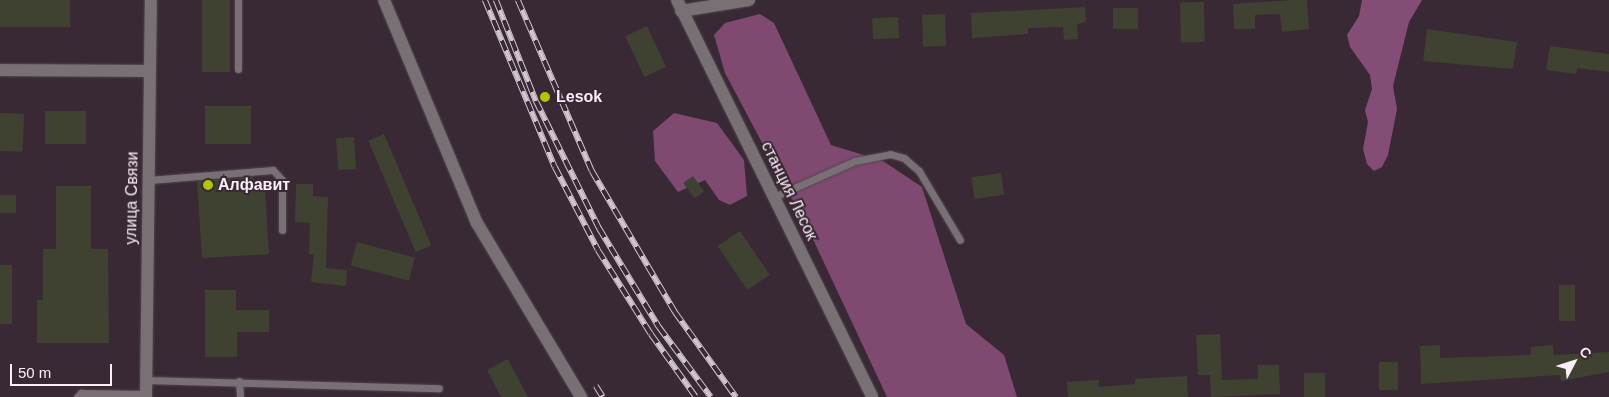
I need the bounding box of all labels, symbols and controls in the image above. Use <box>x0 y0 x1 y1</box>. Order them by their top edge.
place label: Lesok <box>556 87 602 107</box>
marker: Lesok <box>538 90 552 104</box>
street label: станция Лесок <box>757 138 821 244</box>
street label: улица Связи <box>122 151 142 245</box>
place label: Алфавит <box>218 175 290 195</box>
marker: Алфавит <box>202 179 214 191</box>
north arrow <box>1549 337 1599 387</box>
text: С <box>1576 343 1595 361</box>
scale bar <box>12 354 115 386</box>
text: 50 m <box>18 364 51 381</box>

